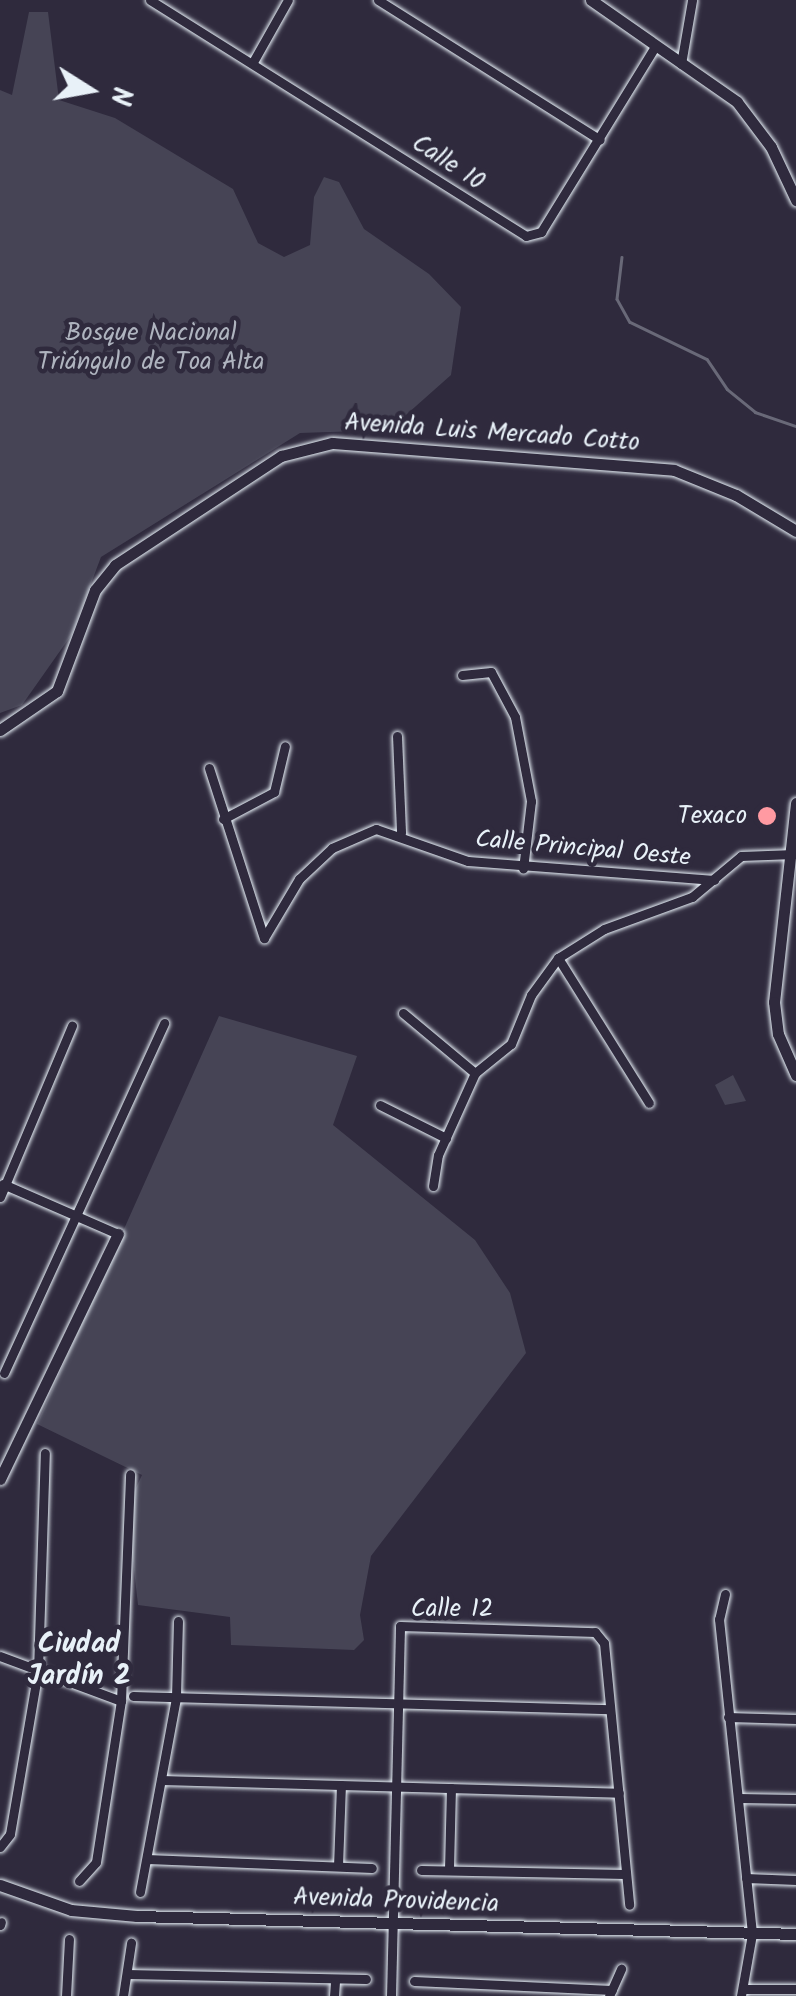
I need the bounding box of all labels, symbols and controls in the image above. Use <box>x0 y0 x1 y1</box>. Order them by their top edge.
north arrow <box>40 40 140 140</box>
text: N <box>96 83 144 109</box>
street label: Calle 10 <box>406 128 490 198</box>
park label: Bosque Nacional Triángulo de Toa Alta <box>37 319 265 378</box>
street label: Avenida Luis Mercado Cotto <box>343 408 641 458</box>
place label: Texaco <box>678 801 747 831</box>
marker: Texaco <box>756 805 778 827</box>
street label: Calle Principal Oeste <box>474 825 692 873</box>
street label: Calle 12 <box>411 1594 493 1624</box>
district label: Ciudad Jardín 2 <box>27 1628 131 1694</box>
street label: Avenida Providencia <box>293 1882 499 1920</box>

